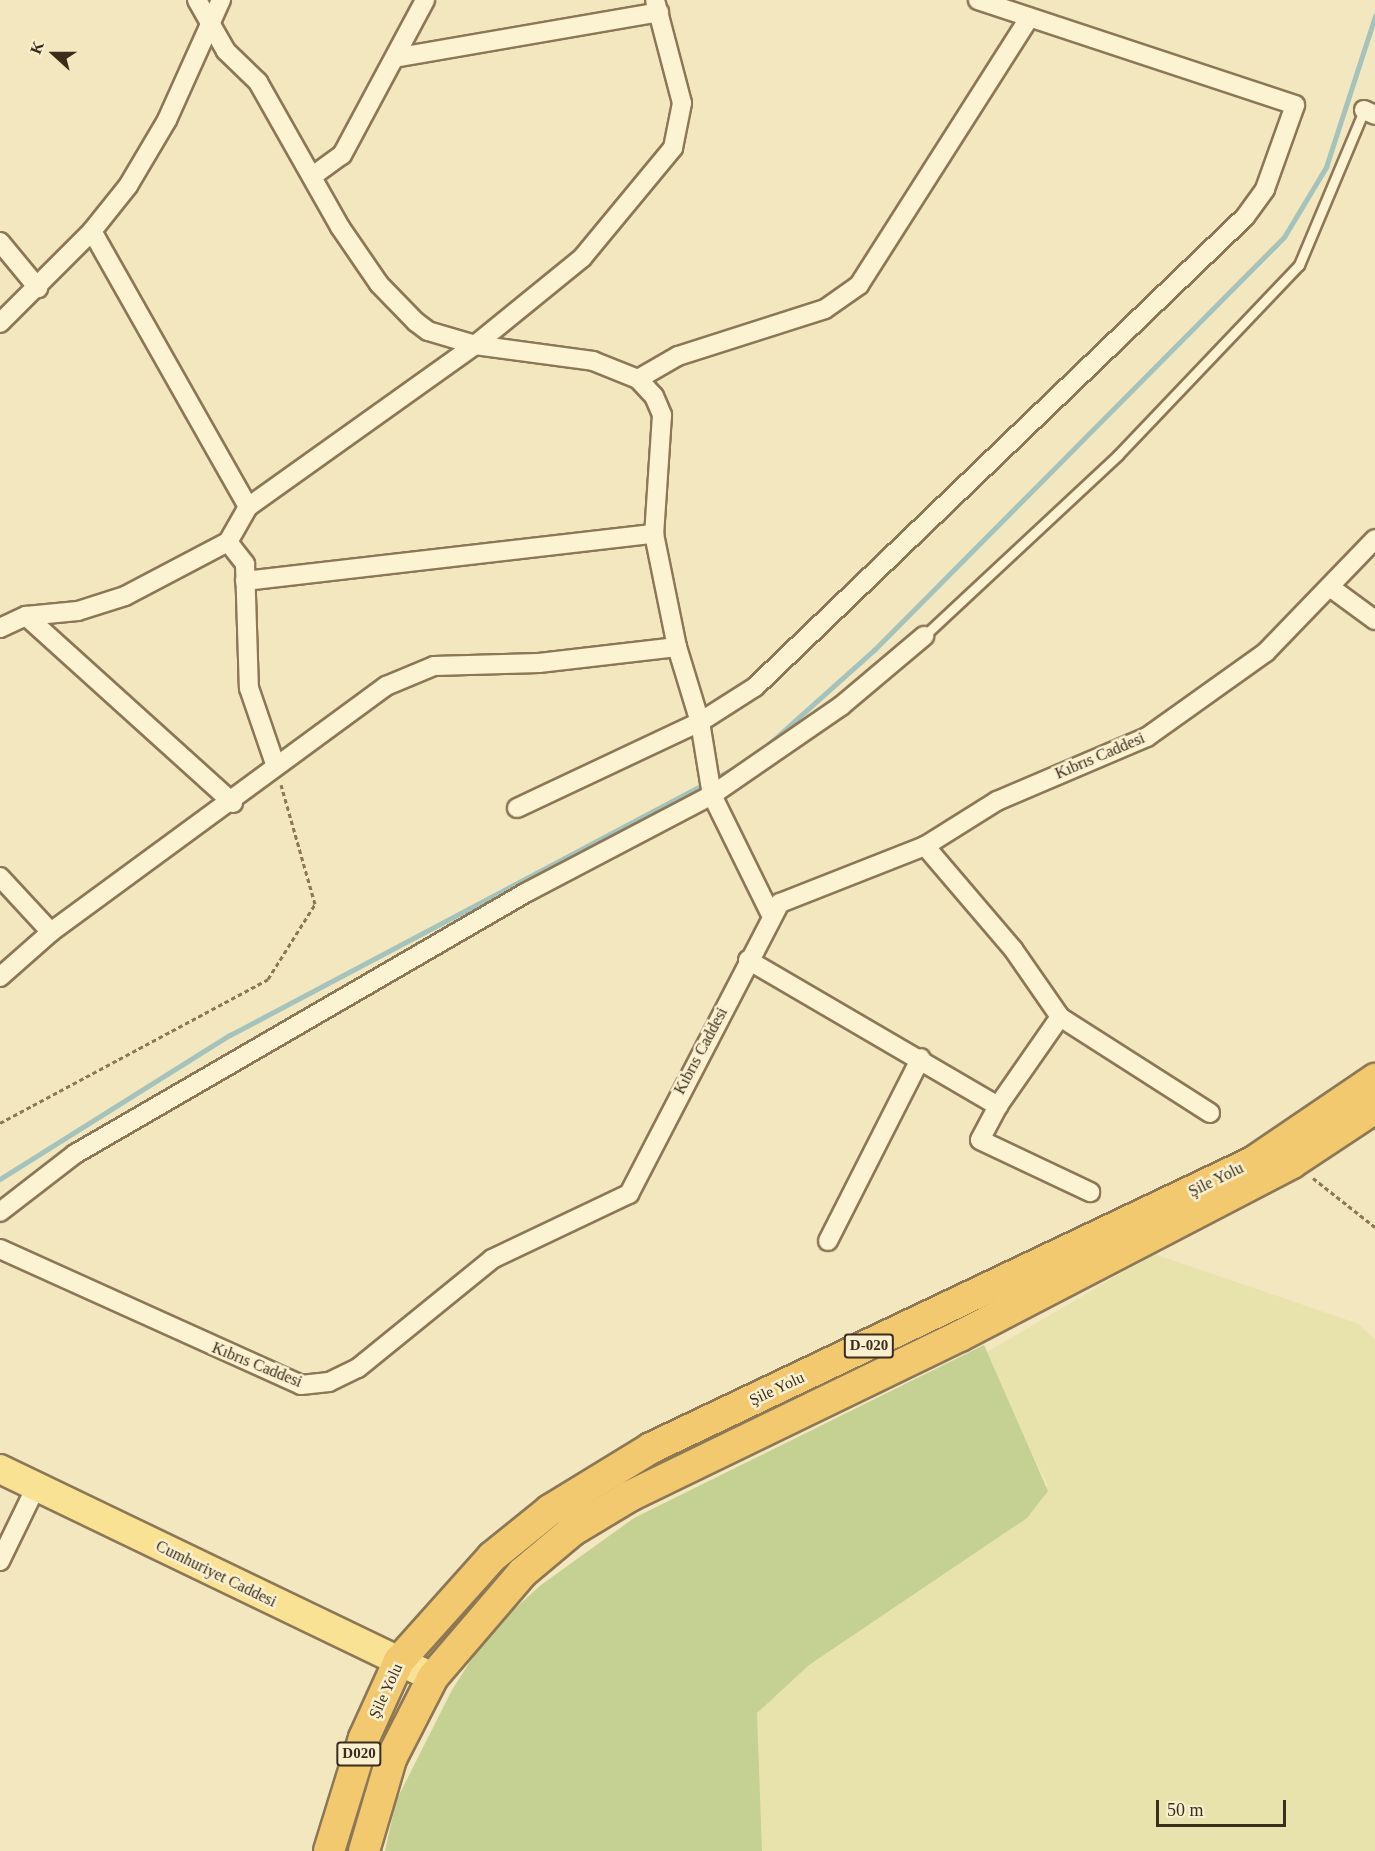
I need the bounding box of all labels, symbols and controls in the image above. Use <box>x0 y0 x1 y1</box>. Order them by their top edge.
north arrow <box>24 24 84 84</box>
text: K <box>27 39 47 56</box>
street label: Kıbrıs Caddesi <box>1052 728 1148 784</box>
street label: Kıbrıs Caddesi <box>670 1004 732 1098</box>
street label: Şile Yolu <box>1185 1158 1247 1202</box>
road number: D-020 <box>844 1334 894 1358</box>
street label: Kıbrıs Caddesi <box>209 1338 305 1392</box>
street label: Şile Yolu <box>746 1368 808 1410</box>
street label: Cumhuriyet Caddesi <box>152 1536 280 1612</box>
street label: Şile Yolu <box>365 1660 407 1722</box>
road number: D020 <box>335 1742 383 1766</box>
scale bar <box>1159 1788 1290 1826</box>
text: 50 m <box>1167 1800 1204 1820</box>

